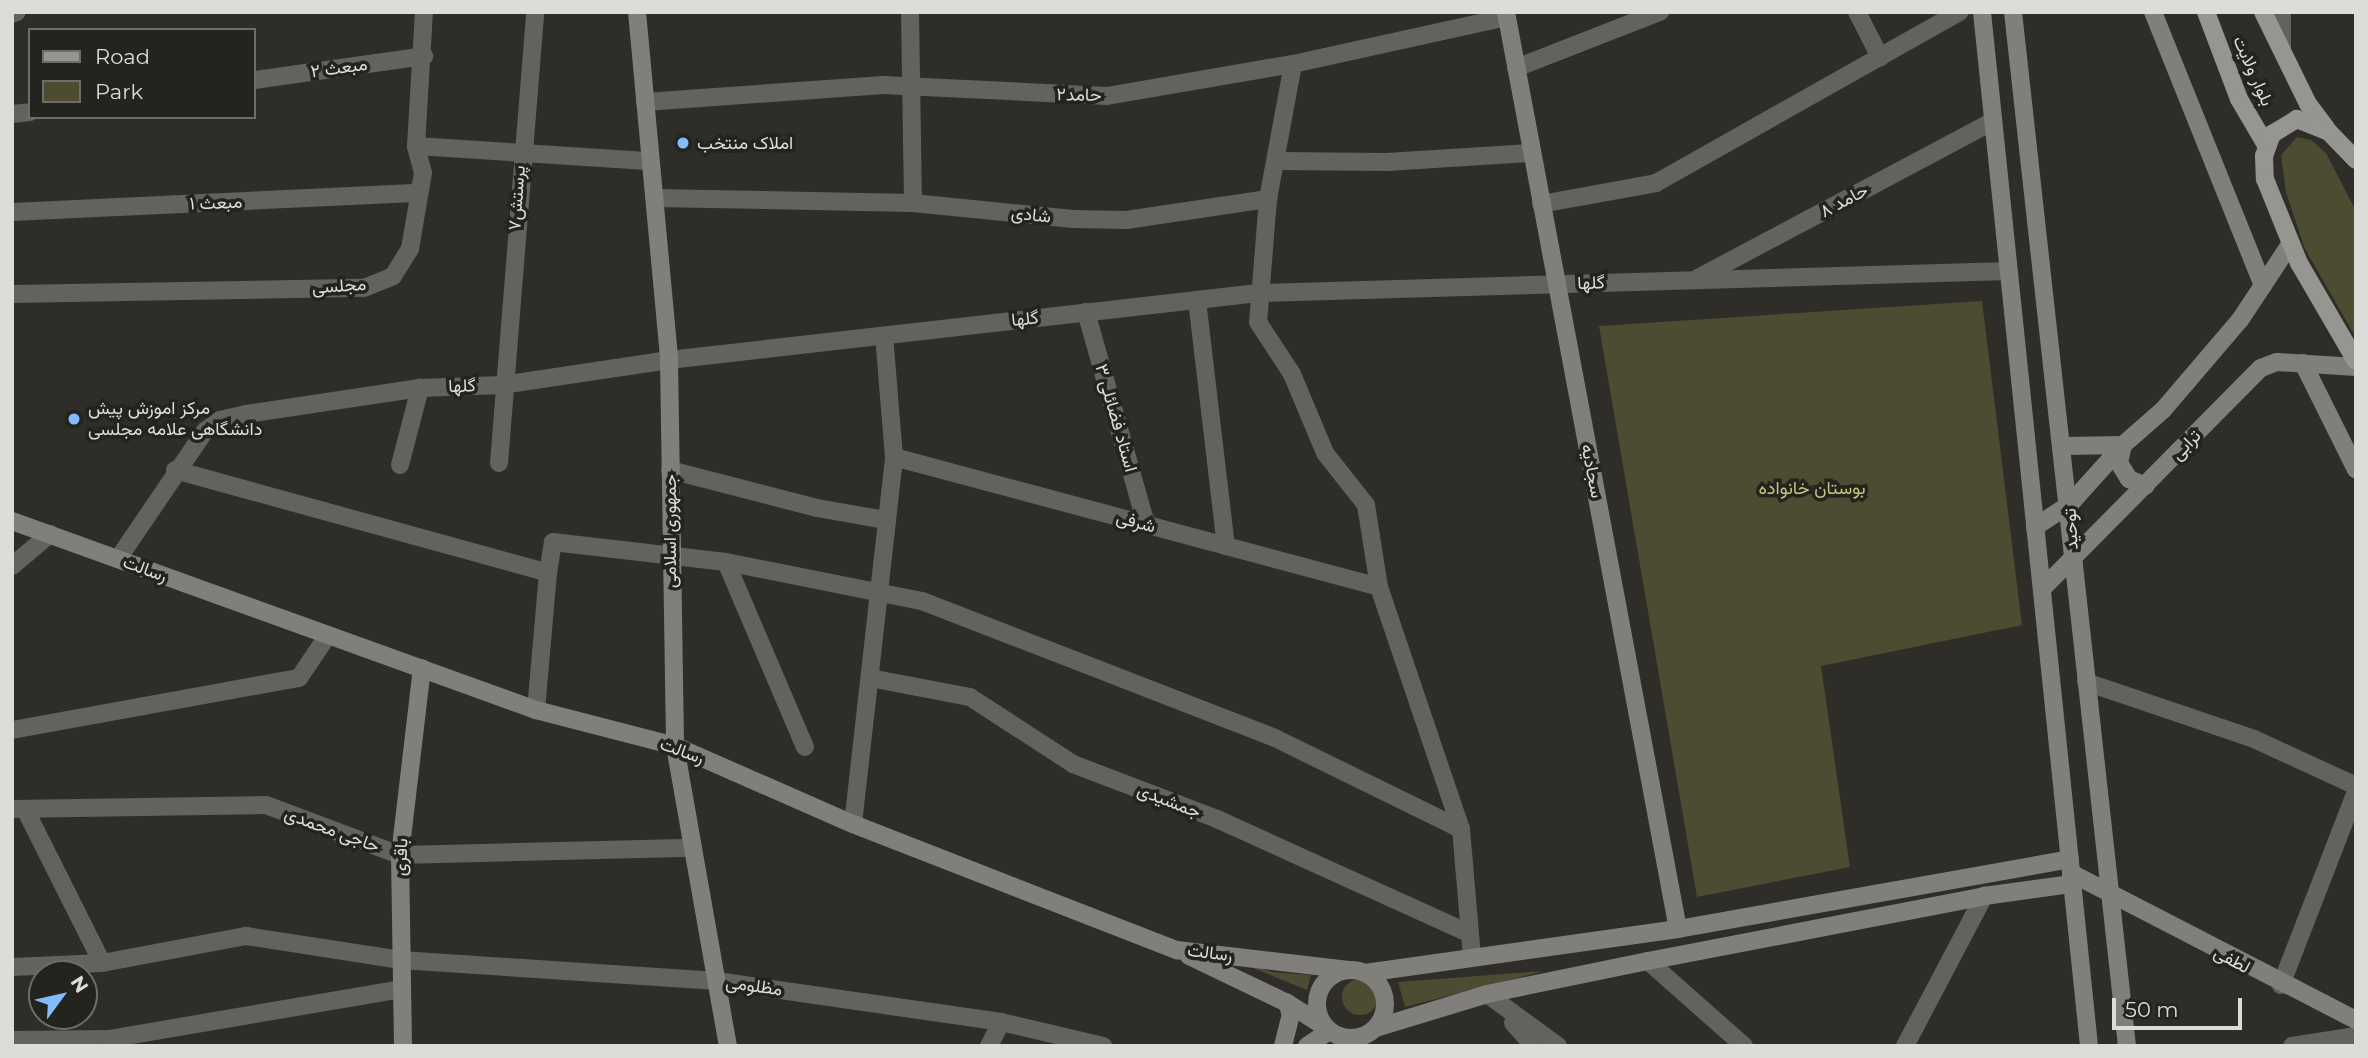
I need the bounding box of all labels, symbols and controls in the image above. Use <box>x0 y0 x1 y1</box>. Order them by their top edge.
legend <box>28 28 256 119</box>
street label: بلوار ولایت <box>2228 33 2278 109</box>
text: Road <box>95 44 150 69</box>
street label: مبعث ۲ <box>309 53 369 83</box>
text: Park <box>95 79 143 104</box>
street label: حامد۲ <box>1056 84 1102 106</box>
place label: املاک منتخب <box>697 132 793 154</box>
marker: املاک منتخب <box>675 135 691 151</box>
street label: پرستش۷ <box>504 165 530 231</box>
street label: حامد ۸ <box>1816 179 1872 223</box>
street label: مبعث ۱ <box>189 191 243 215</box>
street label: شادی <box>1010 202 1052 228</box>
street label: گلها <box>1577 272 1605 294</box>
street label: مجلسی <box>311 273 367 299</box>
street label: گلها <box>1010 307 1040 331</box>
street label: استاد فضائلی ۳ <box>1090 362 1142 474</box>
street label: گلها <box>448 375 476 397</box>
place label: مرکز اموزش پیش دانشگاهی علامه مجلسی <box>88 398 262 440</box>
marker: مرکز اموزش پیش دانشگاهی علامه مجلسی <box>66 411 82 427</box>
street label: ترابی <box>2166 425 2206 465</box>
street label: سجادیه <box>1576 442 1608 500</box>
street label: جمهوری اسلامی <box>659 474 681 588</box>
park label: بوستان خانواده <box>1758 477 1866 499</box>
street label: شرفی <box>1114 506 1158 538</box>
street label: توحید <box>2059 508 2083 550</box>
street label: رسالت <box>120 551 170 587</box>
street label: رسالت <box>657 733 707 769</box>
street label: جمشیدی <box>1134 779 1204 823</box>
street label: حاجی محمدی <box>281 803 383 857</box>
street label: باقری <box>389 838 413 876</box>
street label: رسالت <box>1186 940 1234 966</box>
street label: لطفی <box>2210 942 2254 978</box>
north arrow <box>28 960 98 1030</box>
street label: مظلومی <box>724 971 784 1001</box>
text: N <box>66 972 93 997</box>
scale bar <box>2116 984 2246 1028</box>
text: 50 m <box>2125 997 2179 1022</box>

